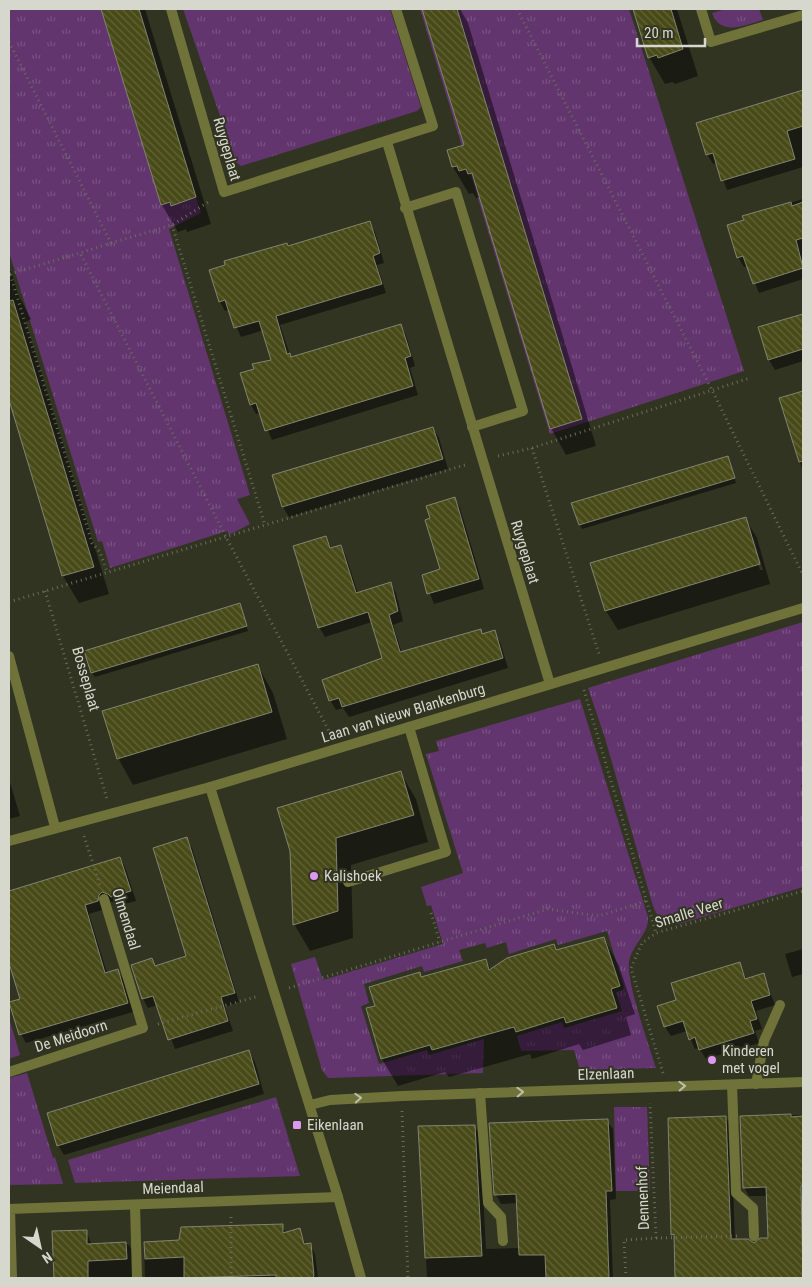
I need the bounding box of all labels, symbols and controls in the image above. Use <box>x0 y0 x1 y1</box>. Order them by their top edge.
scale bar <box>637 15 704 47</box>
text: 20 m <box>644 24 674 42</box>
street label: Ruygeplaat <box>209 115 245 183</box>
street label: Ruygeplaat <box>507 518 543 586</box>
street label: Bosseplaat <box>68 645 104 713</box>
street label: Laan van Nieuw Blankenburg <box>319 680 487 746</box>
place label: Kalishoek <box>324 867 382 885</box>
marker: Kalishoek <box>308 870 320 882</box>
street label: Olmendaal <box>108 886 144 952</box>
street label: Smalle Veer <box>653 894 726 932</box>
street label: De Meidoorn <box>32 1016 110 1056</box>
place label: Kinderen met vogel <box>722 1042 780 1077</box>
marker: Kinderen met vogel <box>706 1054 718 1066</box>
street label: Elzenlaan <box>577 1064 635 1084</box>
one-way arrow <box>679 1081 687 1092</box>
one-way arrow <box>516 1086 524 1097</box>
one-way arrow <box>354 1093 362 1104</box>
place label: Eikenlaan <box>307 1116 364 1134</box>
marker: Eikenlaan <box>291 1119 303 1131</box>
street label: Dennenhof <box>633 1165 653 1230</box>
street label: Meiendaal <box>142 1178 204 1198</box>
north arrow <box>15 1222 65 1272</box>
text: N <box>39 1249 55 1267</box>

